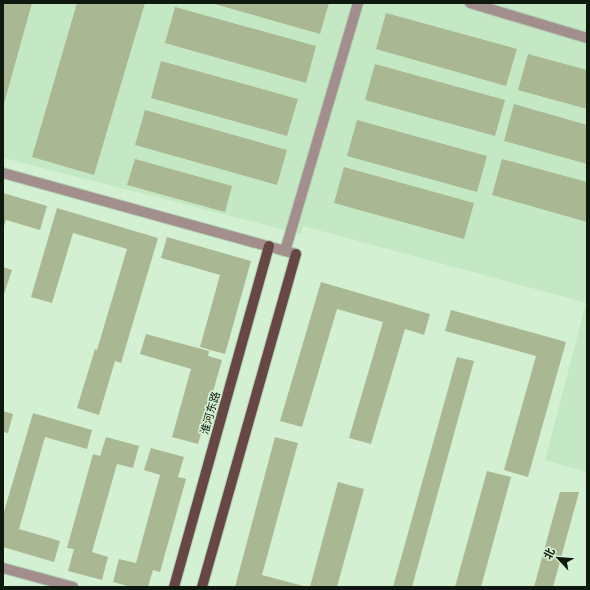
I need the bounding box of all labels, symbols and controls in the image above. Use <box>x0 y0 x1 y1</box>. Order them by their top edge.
street label: 淮河东路 <box>196 390 223 436</box>
north arrow <box>538 538 578 578</box>
text: 北 <box>539 545 558 562</box>

